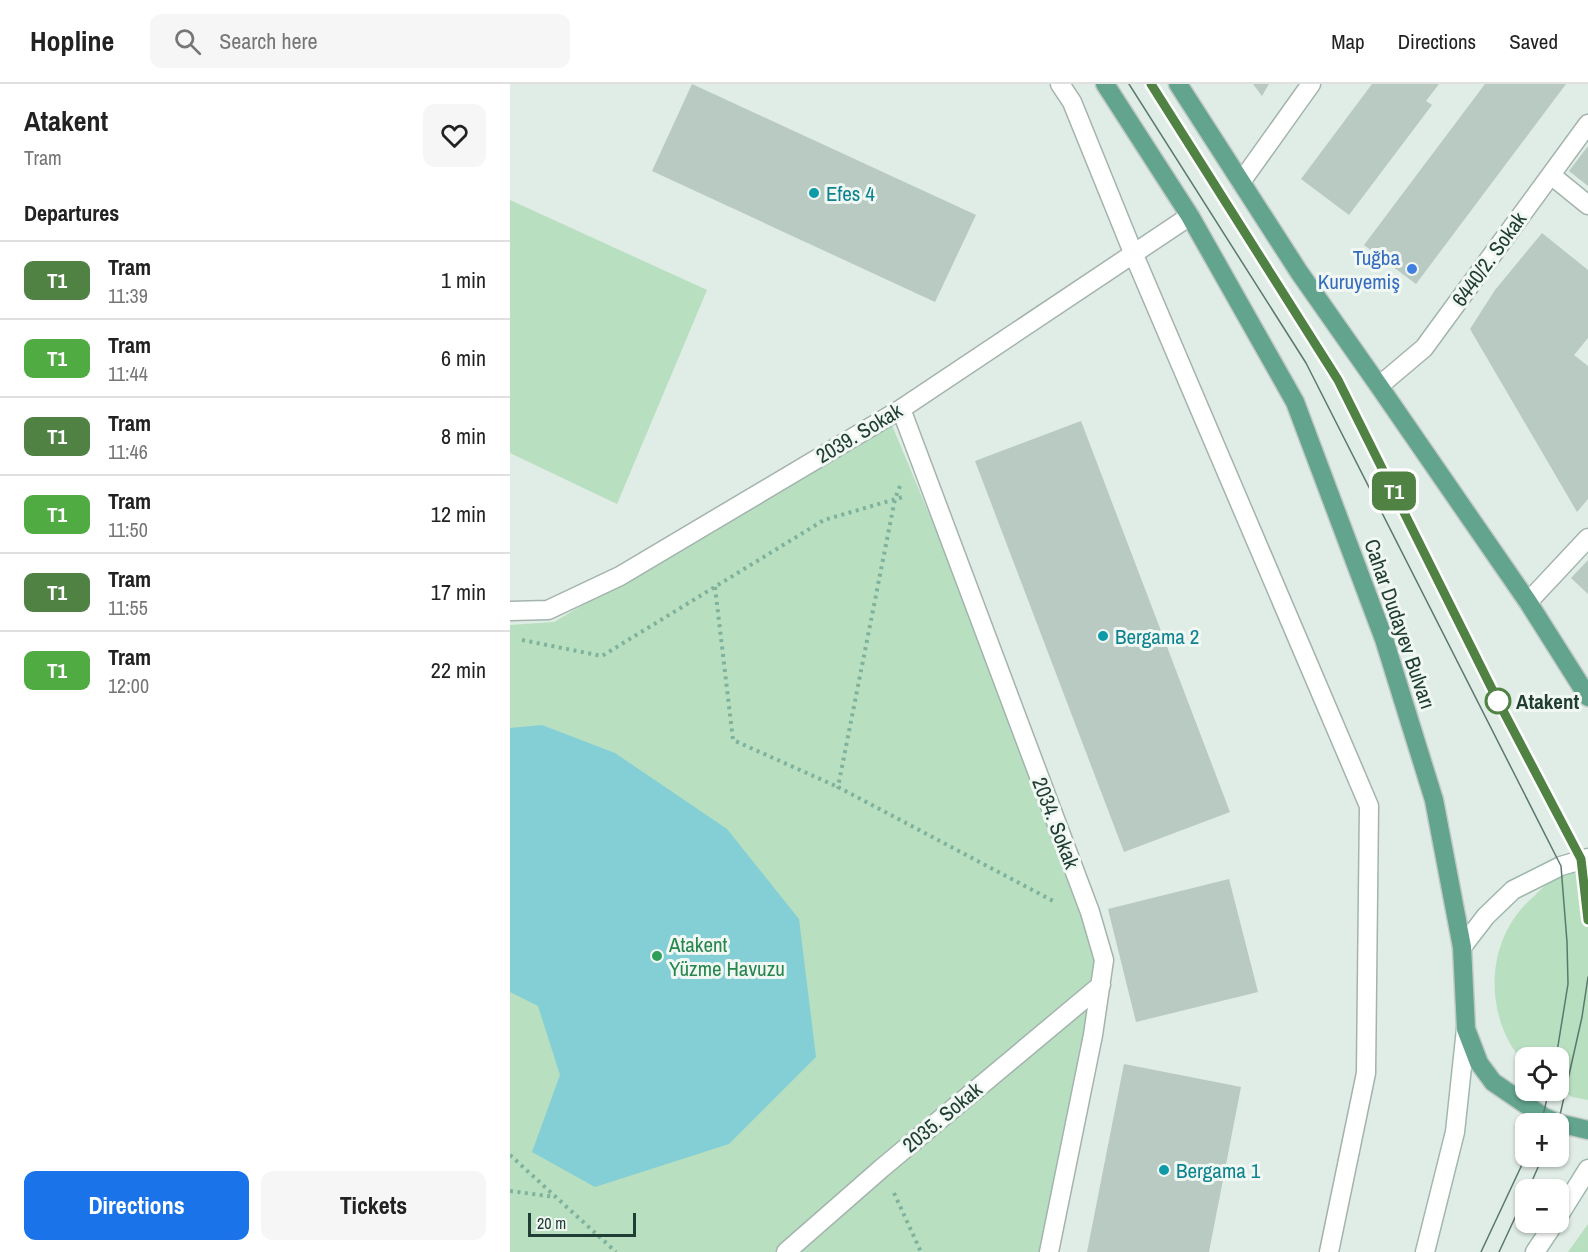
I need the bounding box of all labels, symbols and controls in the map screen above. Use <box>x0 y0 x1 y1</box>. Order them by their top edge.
search box <box>150 14 570 68</box>
text: Hopline <box>30 22 114 60</box>
icon: search <box>171 25 204 58</box>
text: Search here <box>219 26 317 56</box>
text: Map <box>1331 27 1365 56</box>
text: Directions <box>1398 27 1476 56</box>
text: Saved <box>1509 27 1558 56</box>
text: Atakent <box>24 102 108 140</box>
button: heart <box>423 104 486 167</box>
text: Tram <box>24 144 62 171</box>
place label: Efes 4 <box>826 179 875 208</box>
marker: Efes 4 <box>807 186 821 200</box>
text: Departures <box>24 198 119 228</box>
street label: 6440/2. Sokak <box>1445 206 1533 312</box>
place label: Tuğba Kuruyemiş <box>1318 243 1400 296</box>
text: Tram <box>108 252 151 282</box>
marker: Tuğba Kuruyemiş <box>1405 262 1419 276</box>
text: 1 min <box>441 265 486 295</box>
text: T1 <box>47 266 67 295</box>
text: 11:39 <box>108 282 148 309</box>
text: Tram <box>108 330 151 360</box>
text: 6 min <box>441 343 486 373</box>
text: T1 <box>47 344 67 373</box>
text: 11:44 <box>108 360 148 387</box>
street label: 2039. Sokak <box>810 396 908 470</box>
text: Tram <box>108 408 151 438</box>
text: 8 min <box>441 421 486 451</box>
text: T1 <box>47 422 67 451</box>
text: 11:46 <box>108 438 148 465</box>
line badge: T1 <box>1367 472 1421 510</box>
text: T1 <box>1384 477 1404 506</box>
text: Tram <box>108 486 151 516</box>
text: 12 min <box>431 499 486 529</box>
text: T1 <box>47 500 67 529</box>
text: 11:50 <box>108 516 148 543</box>
street label: Cahar Dudayev Bulvarı <box>1357 535 1443 713</box>
text: Tram <box>108 564 151 594</box>
text: 17 min <box>431 577 486 607</box>
text: T1 <box>47 578 67 607</box>
text: 11:55 <box>108 594 148 621</box>
place label: Bergama 2 <box>1115 622 1199 651</box>
marker: Bergama 2 <box>1096 629 1110 643</box>
text: Tram <box>108 642 151 672</box>
text: 22 min <box>431 655 486 685</box>
text: T1 <box>47 656 67 685</box>
text: 12:00 <box>108 672 149 699</box>
place label: Atakent <box>1516 687 1579 716</box>
marker: Atakent <box>1485 688 1511 714</box>
street label: 2034. Sokak <box>1025 773 1087 873</box>
place label: Atakent Yüzme Havuzu <box>668 930 785 983</box>
marker: Atakent Yüzme Havuzu <box>650 949 664 963</box>
map controls <box>1515 1047 1569 1233</box>
button: locate <box>1515 1047 1569 1101</box>
street label: 2035. Sokak <box>896 1075 988 1159</box>
button: + <box>1515 1113 1569 1167</box>
place label: Bergama 1 <box>1176 1156 1261 1185</box>
marker: Bergama 1 <box>1157 1163 1171 1177</box>
button: Directions <box>24 1171 249 1240</box>
button: Tickets <box>261 1171 486 1240</box>
button: − <box>1515 1179 1569 1233</box>
scale bar <box>528 1210 636 1238</box>
text: 20 m <box>537 1212 566 1234</box>

